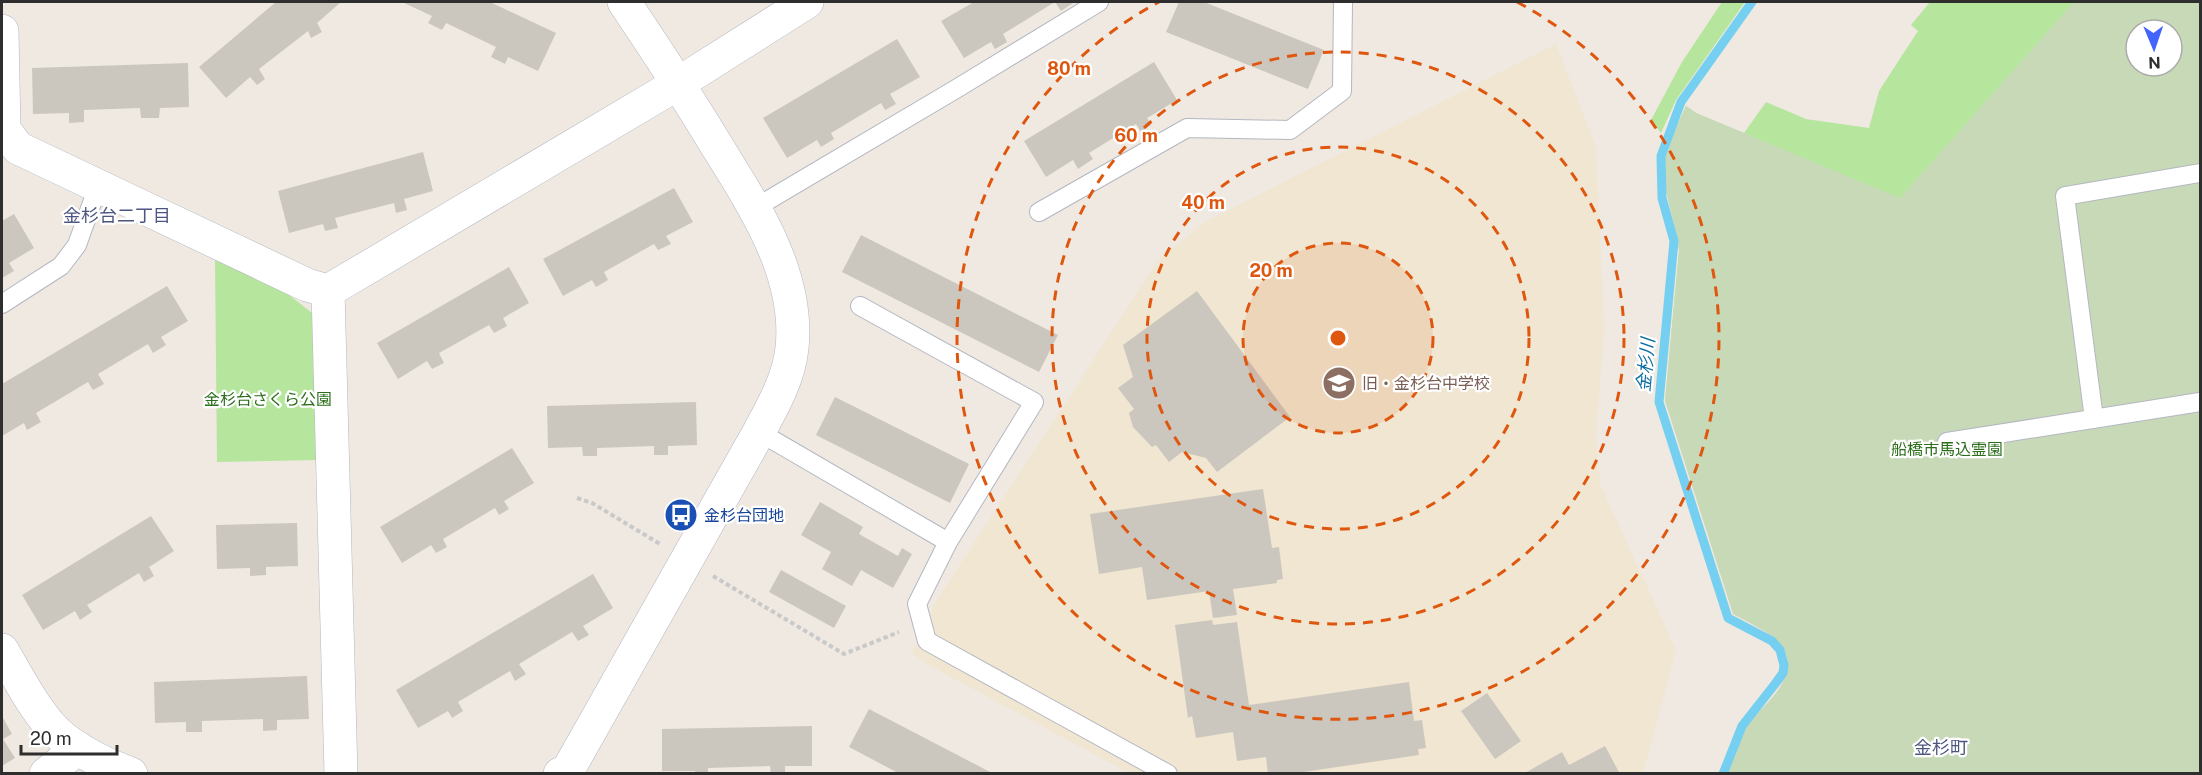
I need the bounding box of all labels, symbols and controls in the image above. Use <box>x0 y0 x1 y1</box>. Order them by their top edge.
north arrow <box>2124 18 2184 78</box>
text: N <box>2148 53 2161 72</box>
text: 80 m <box>1047 58 1091 79</box>
text: 60 m <box>1114 125 1158 146</box>
text: 40 m <box>1181 192 1225 213</box>
district label: 金杉台二丁目 <box>63 205 171 226</box>
text: 20 m <box>1249 260 1293 281</box>
centre of rings <box>1328 328 1348 348</box>
water label: 金杉川 <box>1633 335 1658 393</box>
school or university icon: 旧・金杉台中学校 <box>1321 365 1357 401</box>
place label: 旧・金杉台中学校 <box>1362 374 1490 393</box>
park label: 金杉台さくら公園 <box>204 390 332 409</box>
park label: 船橋市馬込霊園 <box>1891 440 2003 459</box>
bus stop icon: 金杉台団地 <box>663 497 699 533</box>
place label: 金杉台団地 <box>704 506 784 525</box>
scale bar <box>21 718 117 756</box>
text: 20 m <box>30 728 72 749</box>
district label: 金杉町 <box>1914 737 1968 758</box>

